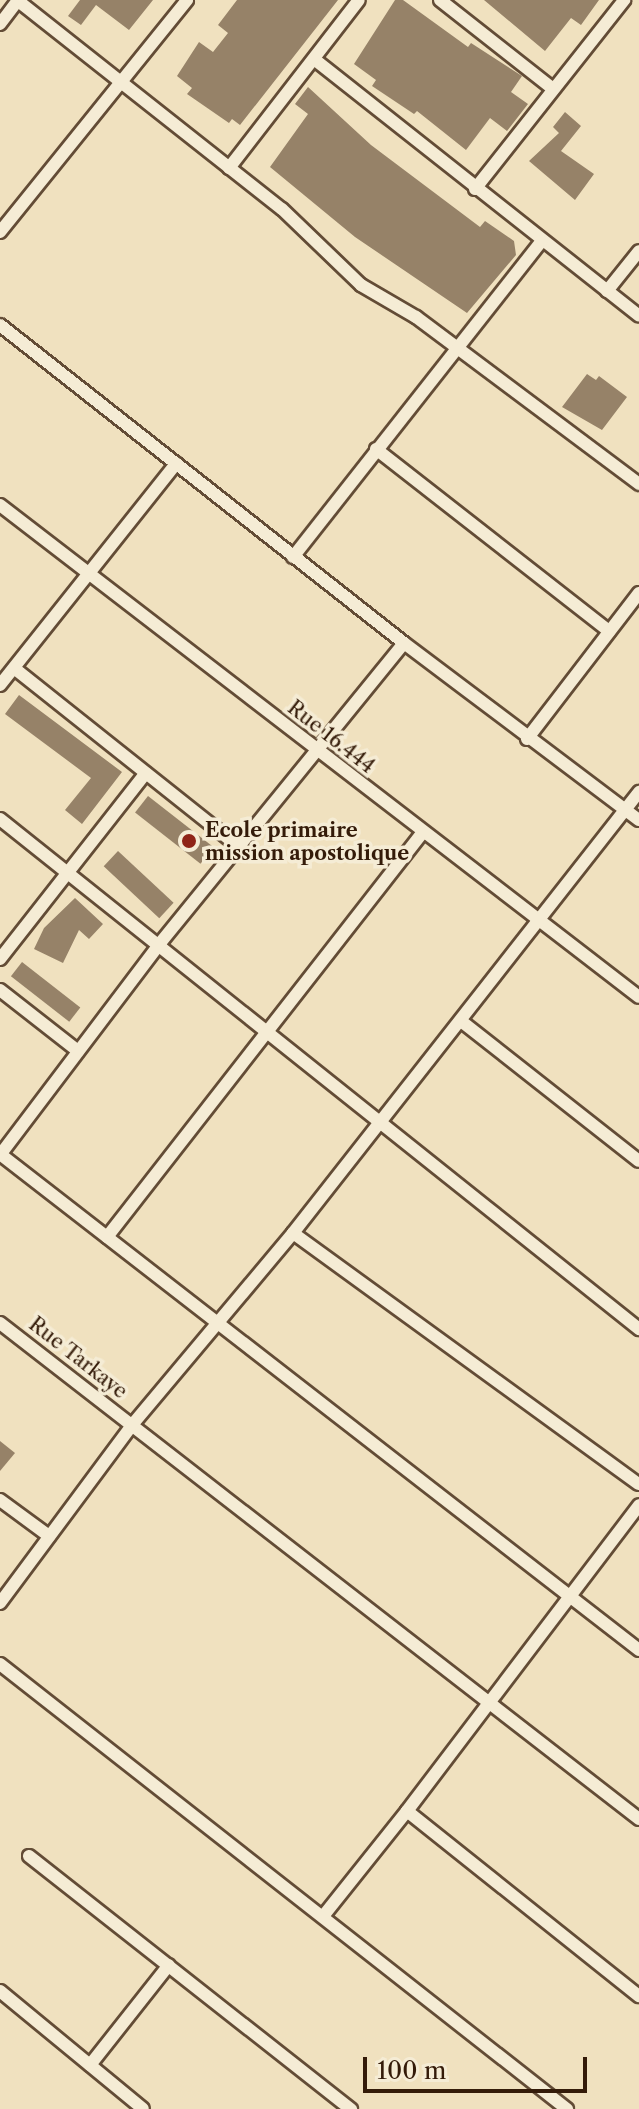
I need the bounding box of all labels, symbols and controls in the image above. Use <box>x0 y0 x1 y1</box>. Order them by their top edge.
street label: Rue 16.444 <box>283 696 379 778</box>
place label: Ecole primaire mission apostolique <box>205 818 409 865</box>
marker: Ecole primaire mission apostolique <box>180 832 198 850</box>
street label: Rue Tarkaye <box>24 1312 132 1404</box>
scale bar <box>367 2041 591 2091</box>
text: 100 m <box>377 2056 446 2085</box>

